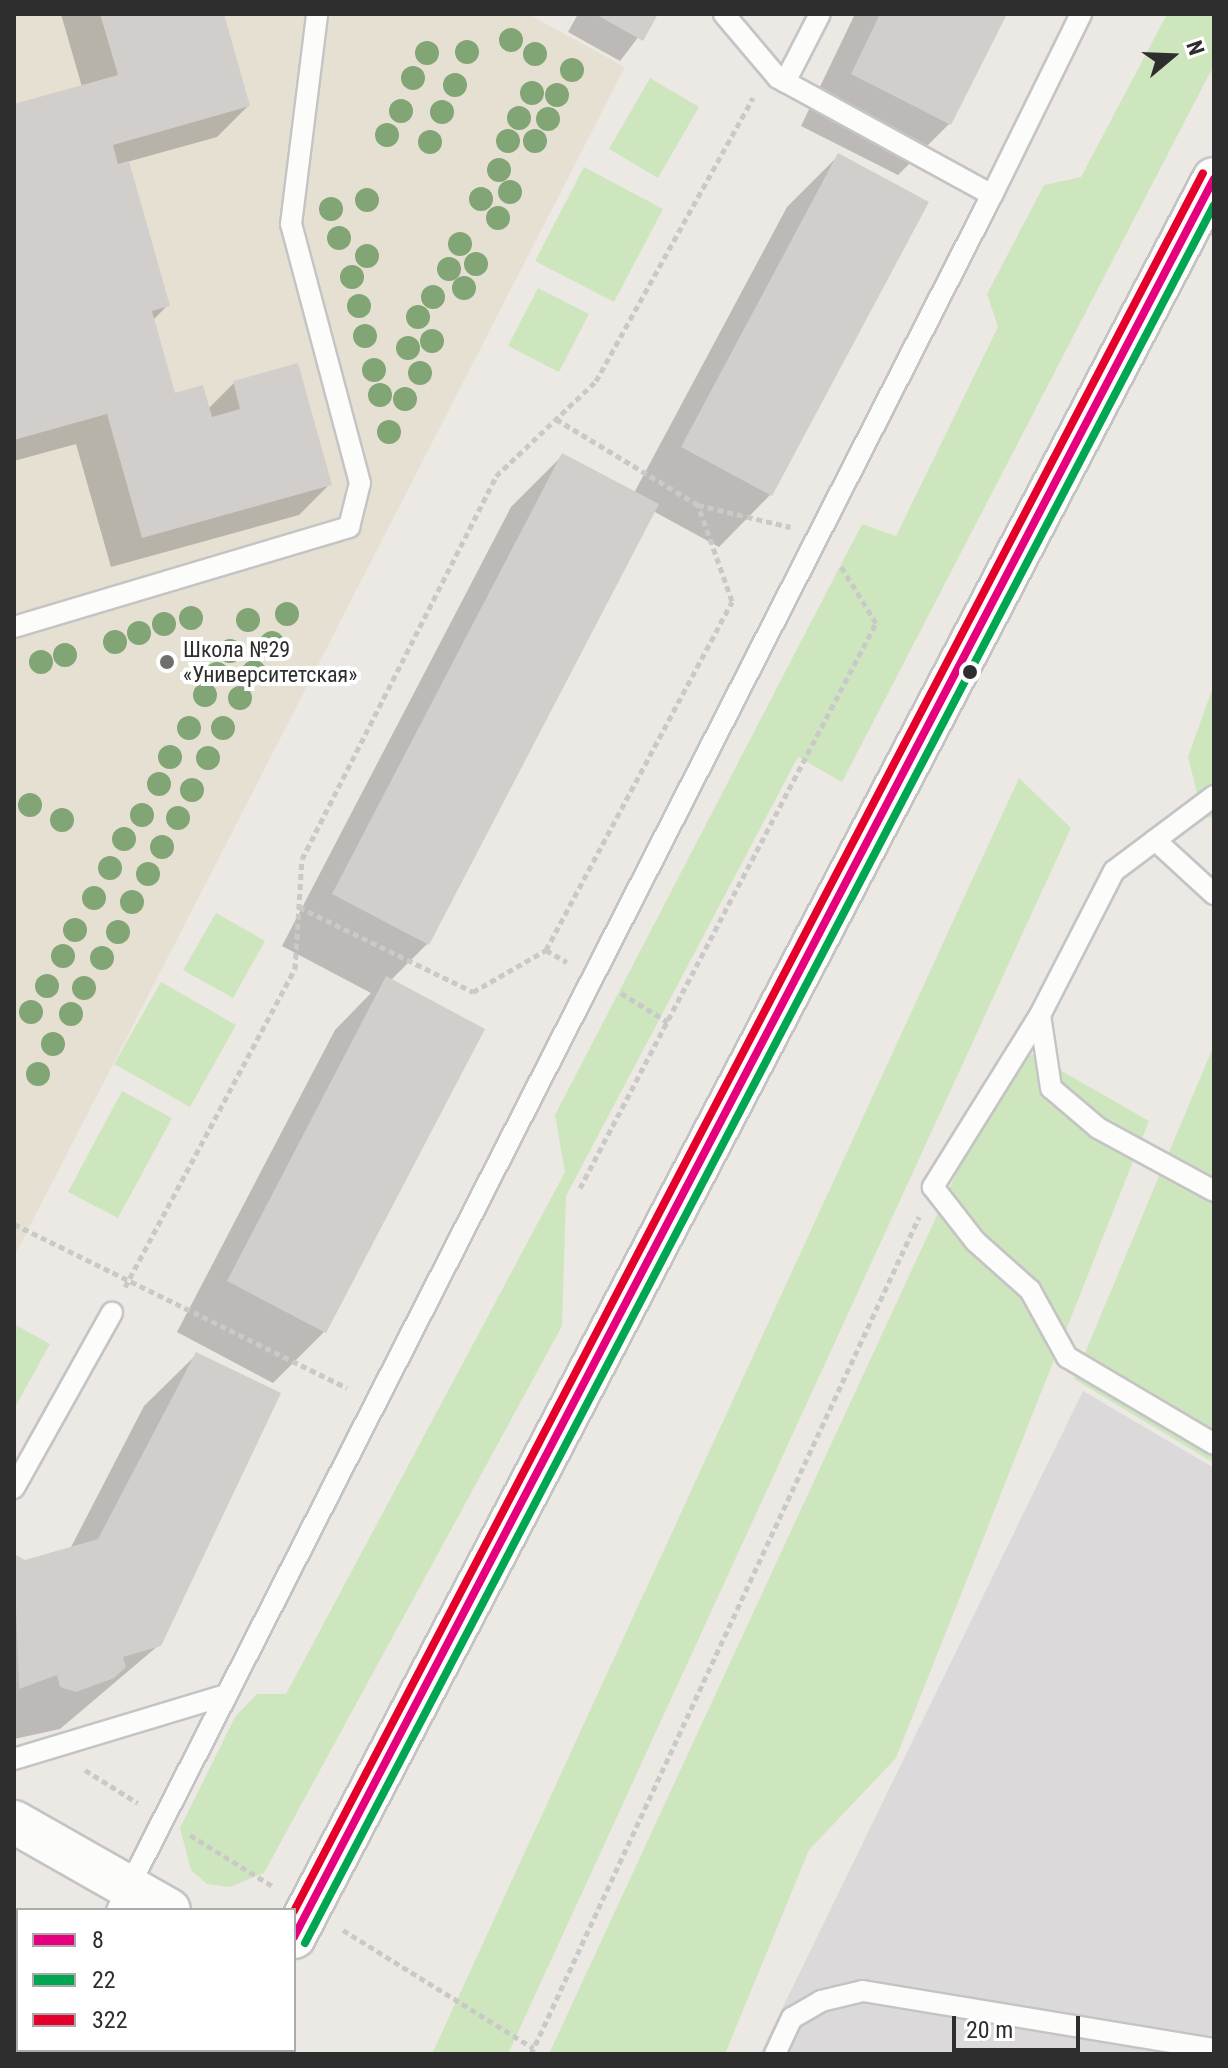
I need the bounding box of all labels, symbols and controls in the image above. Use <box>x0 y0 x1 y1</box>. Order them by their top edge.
north arrow <box>1132 16 1212 96</box>
text: N <box>1181 38 1209 58</box>
place label: Школа №29 «Университетская» <box>183 636 357 688</box>
marker: Школа №29 «Университетская» <box>158 653 176 671</box>
unlabelled marker <box>962 664 978 680</box>
legend <box>16 1908 296 2052</box>
text: 8 <box>92 1926 104 1954</box>
text: 22 <box>92 1966 116 1994</box>
scale bar <box>956 2000 1084 2050</box>
text: 322 <box>92 2006 128 2034</box>
text: 20 m <box>966 2016 1013 2044</box>

